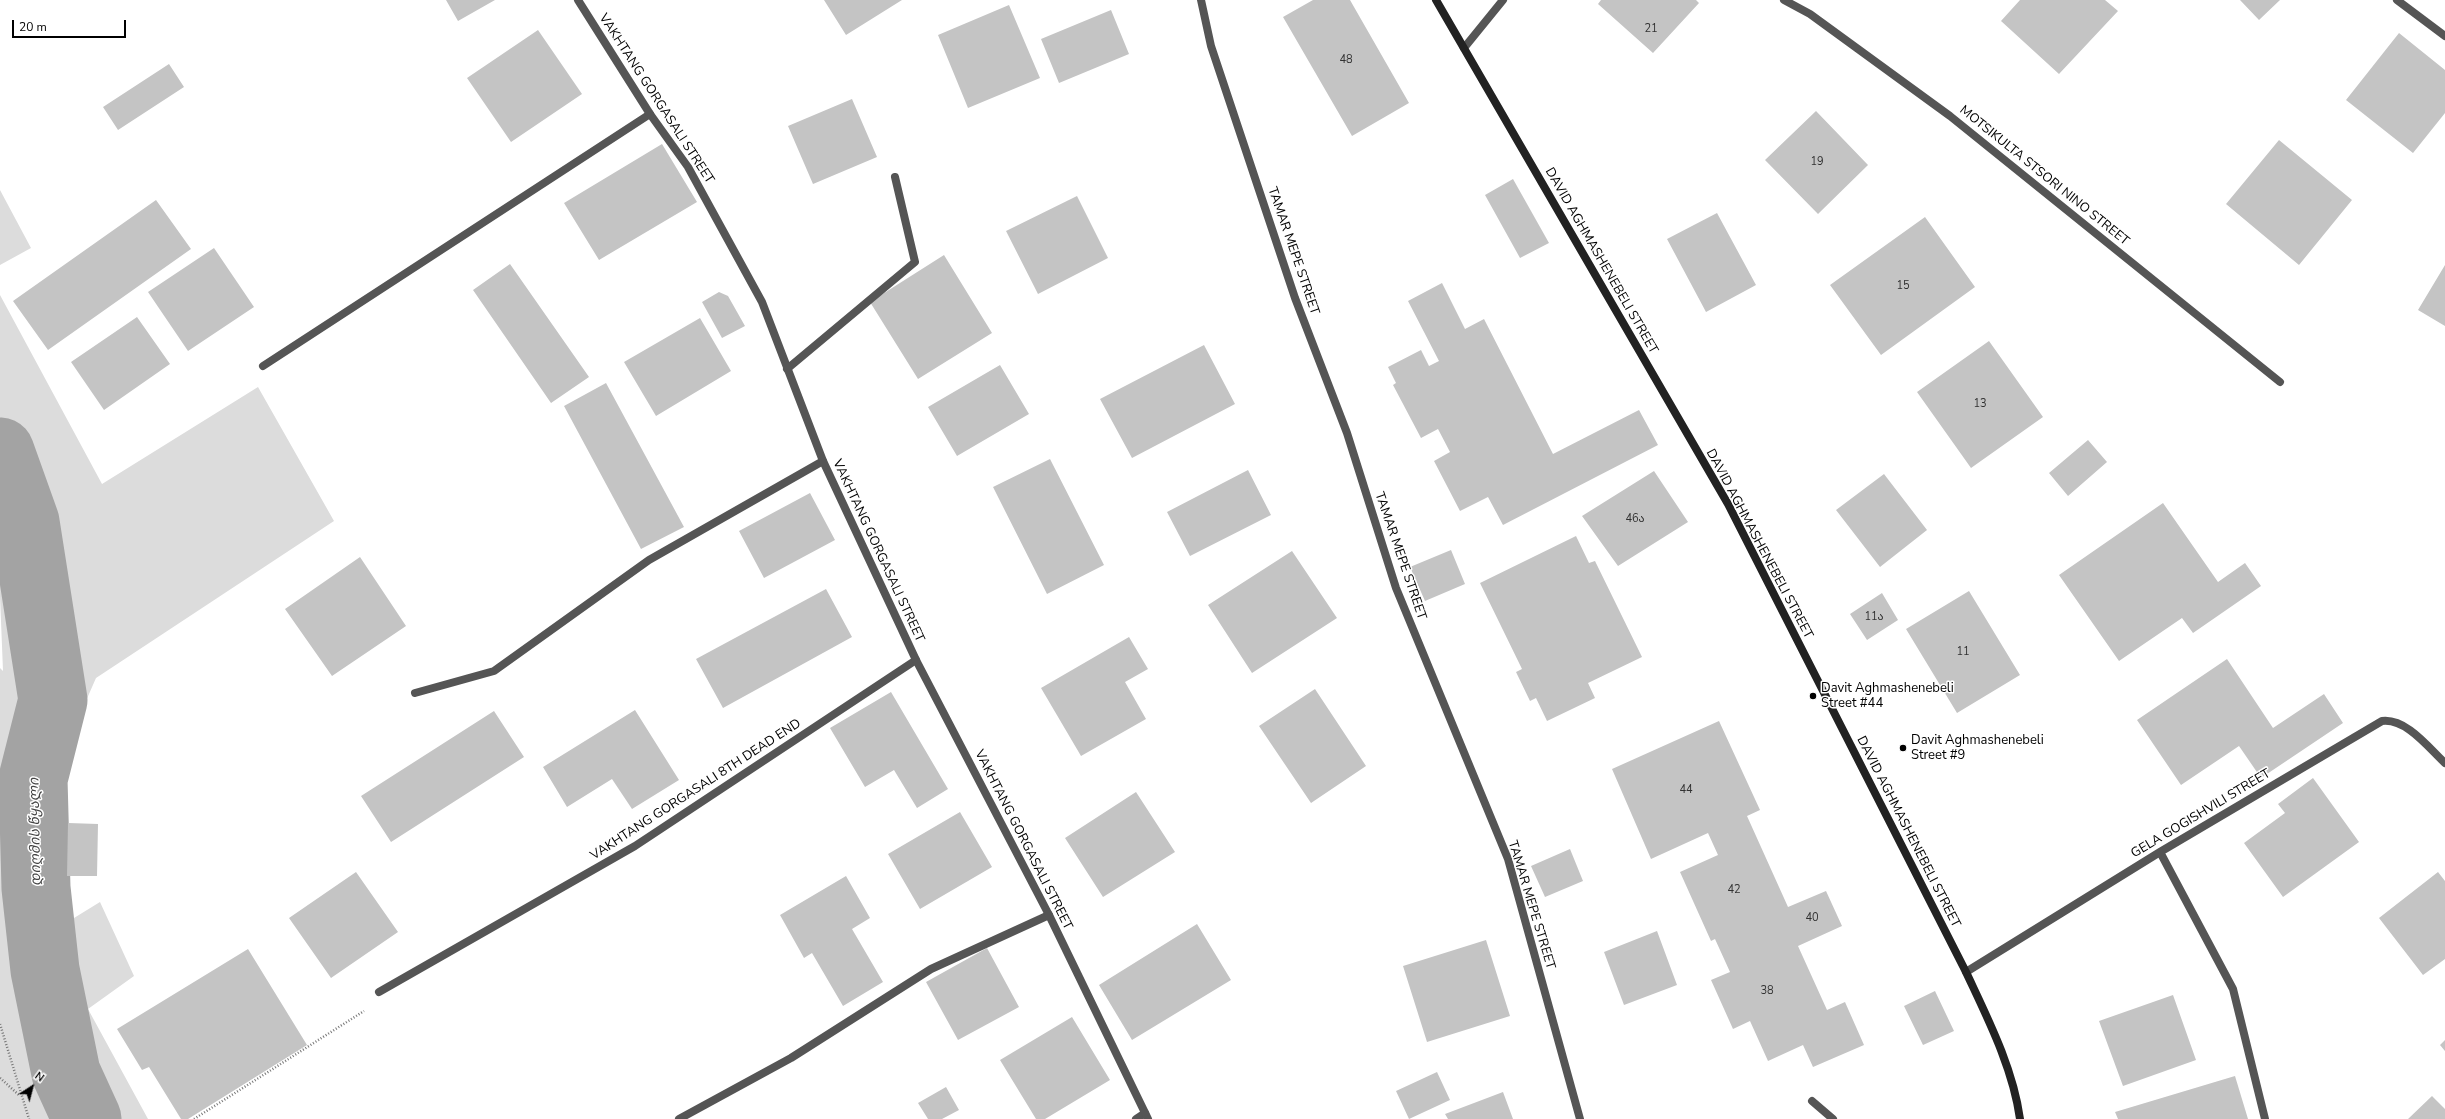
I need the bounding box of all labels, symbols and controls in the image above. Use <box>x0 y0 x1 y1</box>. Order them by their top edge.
street label: VAKHTANG GORGASALI STREET <box>595 11 717 187</box>
scale bar <box>14 12 128 38</box>
text: 20 m <box>19 19 47 35</box>
house number: 21 <box>1644 22 1658 36</box>
house number: 48 <box>1339 53 1353 67</box>
street label: MOTSIKULTA STSORI NINO STREET <box>1956 103 2132 249</box>
house number: 19 <box>1810 155 1824 169</box>
street label: DAVID AGHMASHENEBELI STREET <box>1541 165 1661 357</box>
street label: TAMAR MEPE STREET <box>1264 185 1322 317</box>
house number: 15 <box>1896 279 1910 293</box>
house number: 13 <box>1973 397 1987 411</box>
street label: DAVID AGHMASHENEBELI STREET <box>1702 446 1816 642</box>
street label: VAKHTANG GORGASALI STREET <box>829 457 927 645</box>
street label: TAMAR MEPE STREET <box>1371 490 1429 622</box>
house number: 46ა <box>1625 512 1645 526</box>
house number: 11ა <box>1864 610 1884 624</box>
house number: 11 <box>1956 645 1970 659</box>
place label: Davit Aghmashenebeli Street #44 <box>1821 681 1954 712</box>
marker: Davit Aghmashenebeli Street #44 <box>1808 691 1818 701</box>
street label: VAKHTANG GORGASALI 8TH DEAD END <box>588 716 804 864</box>
place label: Davit Aghmashenebeli Street #9 <box>1911 733 2044 764</box>
street label: DAVID AGHMASHENEBELI STREET <box>1853 734 1963 930</box>
marker: Davit Aghmashenebeli Street #9 <box>1898 743 1908 753</box>
street label: VAKHTANG GORGASALI STREET <box>971 748 1075 932</box>
street label: GELA GOGISHVILI STREET <box>2128 766 2274 862</box>
water label: დიღმის წყალი <box>27 778 45 886</box>
house number: 44 <box>1679 783 1693 797</box>
street label: TAMAR MEPE STREET <box>1504 839 1558 971</box>
house number: 42 <box>1727 883 1741 897</box>
house number: 40 <box>1805 911 1819 925</box>
house number: 38 <box>1760 984 1774 998</box>
north arrow <box>12 1067 52 1107</box>
text: N <box>32 1068 47 1085</box>

